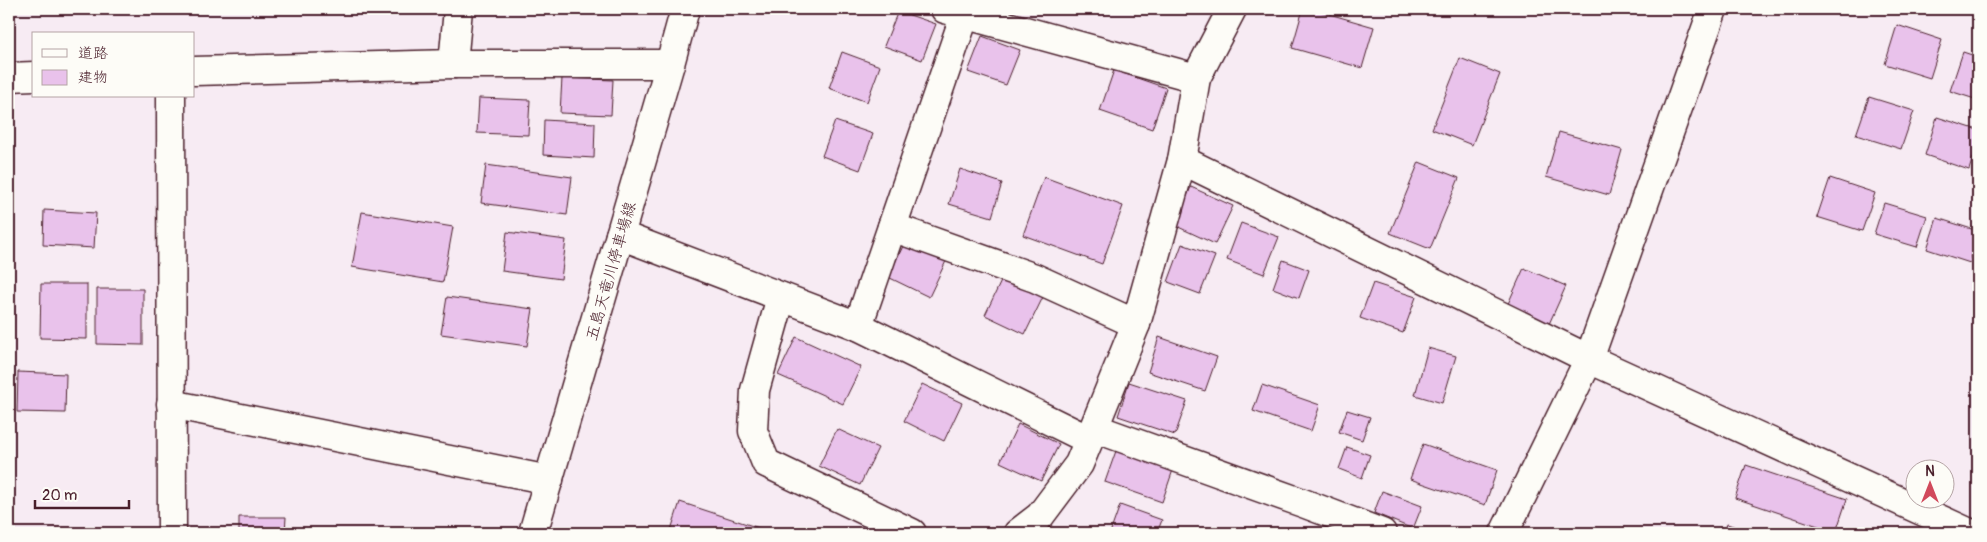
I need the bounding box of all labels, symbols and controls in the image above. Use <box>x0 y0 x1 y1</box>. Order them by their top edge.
legend <box>32 32 195 98</box>
text: 道路 <box>78 44 108 63</box>
text: 建物 <box>78 68 108 87</box>
street label: 五島天竜川停車場線 <box>582 199 640 343</box>
north arrow <box>1904 460 1954 510</box>
text: N <box>1925 463 1935 480</box>
scale bar <box>35 477 129 509</box>
text: 20 m <box>42 486 77 505</box>

